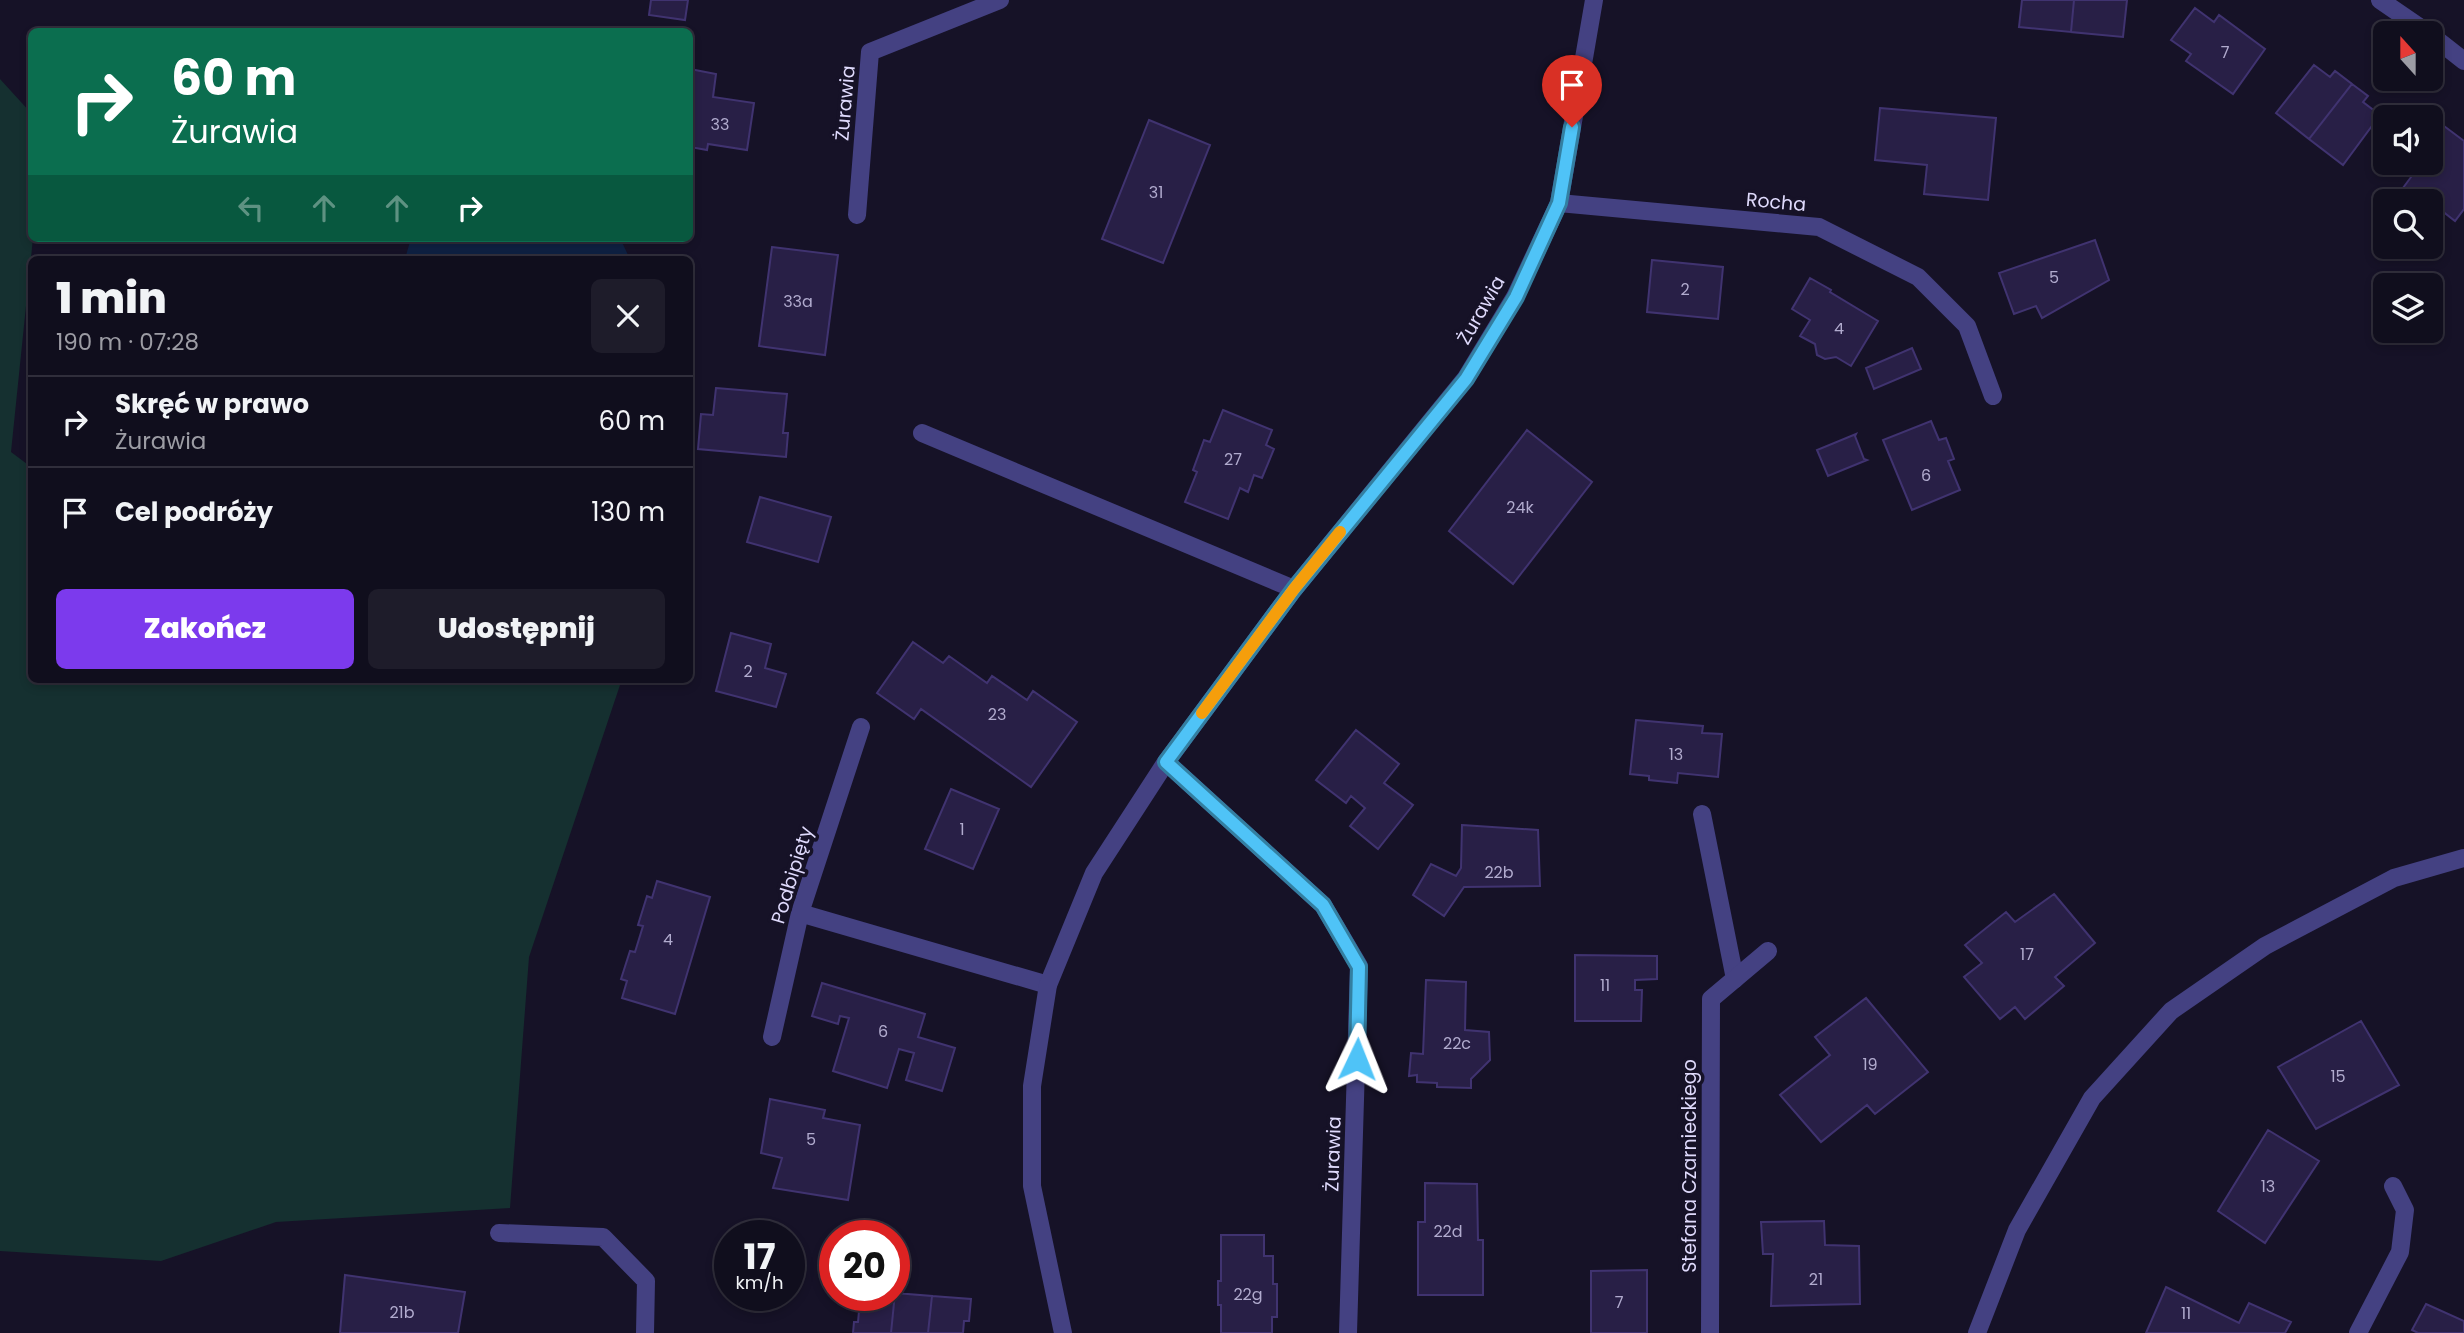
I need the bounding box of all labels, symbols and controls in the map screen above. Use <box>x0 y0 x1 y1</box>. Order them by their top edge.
north arrow <box>2373 21 2443 91</box>
map controls <box>2373 21 2443 343</box>
house number: 7 <box>2221 41 2230 64</box>
text: 60 m <box>171 44 296 112</box>
pin <box>1542 55 1602 127</box>
icon: right <box>56 56 147 147</box>
street label: Żurawia <box>828 64 862 142</box>
icon: arrive <box>1553 66 1591 104</box>
button: sound <box>2373 105 2443 175</box>
text: Żurawia <box>171 109 298 154</box>
house number: 33 <box>711 113 729 136</box>
house number: 31 <box>1149 181 1163 204</box>
street label: Rocha <box>1745 186 1807 218</box>
icon: left <box>232 189 270 227</box>
icon: ahead <box>305 189 343 227</box>
icon: ahead <box>378 189 416 227</box>
icon: right <box>451 189 489 227</box>
button: search <box>2373 189 2443 259</box>
house number: 5 <box>2049 266 2059 289</box>
text: 1 min <box>56 269 167 328</box>
street label: Żurawia <box>1450 271 1512 349</box>
button: layers <box>2373 273 2443 343</box>
house number: 2 <box>1680 278 1690 301</box>
button: close <box>591 279 665 353</box>
house number: 33a <box>783 290 813 313</box>
house number: 4 <box>1834 317 1844 340</box>
text: 190 m · 07:28 <box>56 326 199 358</box>
text: Skręć w prawo <box>115 386 309 422</box>
icon: right <box>56 403 94 441</box>
text: 60 m <box>598 403 665 439</box>
text: Żurawia <box>115 425 206 457</box>
house number: 27 <box>1224 448 1242 471</box>
house number: 6 <box>1921 464 1931 487</box>
icon: arrive <box>56 494 94 532</box>
text: Cel podróży <box>115 494 273 530</box>
text: 130 m <box>591 494 665 530</box>
house number: 24k <box>1506 496 1535 519</box>
button: Zakończ <box>56 589 354 669</box>
button: Udostępnij <box>368 589 665 669</box>
house number: 2 <box>743 660 753 683</box>
house number: 23 <box>988 703 1006 726</box>
house number: 13 <box>1669 743 1683 766</box>
house number: 1 <box>959 818 965 841</box>
street label: Podbipięty <box>764 823 820 927</box>
house number: 22b <box>1484 861 1514 884</box>
house number: 4 <box>663 928 673 951</box>
house number: 17 <box>2020 943 2034 966</box>
house number: 11 <box>1600 974 1610 997</box>
house number: 6 <box>878 1020 888 1043</box>
position arrow <box>1320 1022 1394 1096</box>
house number: 22c <box>1443 1032 1471 1055</box>
house number: 19 <box>1862 1053 1878 1076</box>
street label: Stefana Czarnieckiego <box>1676 1059 1703 1273</box>
house number: 15 <box>2330 1065 2346 1088</box>
street label: Żurawia <box>1318 1116 1348 1192</box>
house number: 5 <box>806 1128 816 1151</box>
house number: 13 <box>2261 1175 2275 1198</box>
speed limit sign: 20 <box>819 1220 910 1311</box>
house number: 22d <box>1433 1220 1463 1243</box>
text: 17 <box>744 1232 775 1281</box>
house number: 21 <box>1809 1268 1823 1291</box>
text: km/h <box>736 1270 783 1295</box>
house number: 22g <box>1233 1283 1263 1306</box>
house number: 7 <box>1615 1291 1624 1314</box>
house number: 21b <box>389 1301 415 1324</box>
house number: 11 <box>2181 1302 2191 1325</box>

